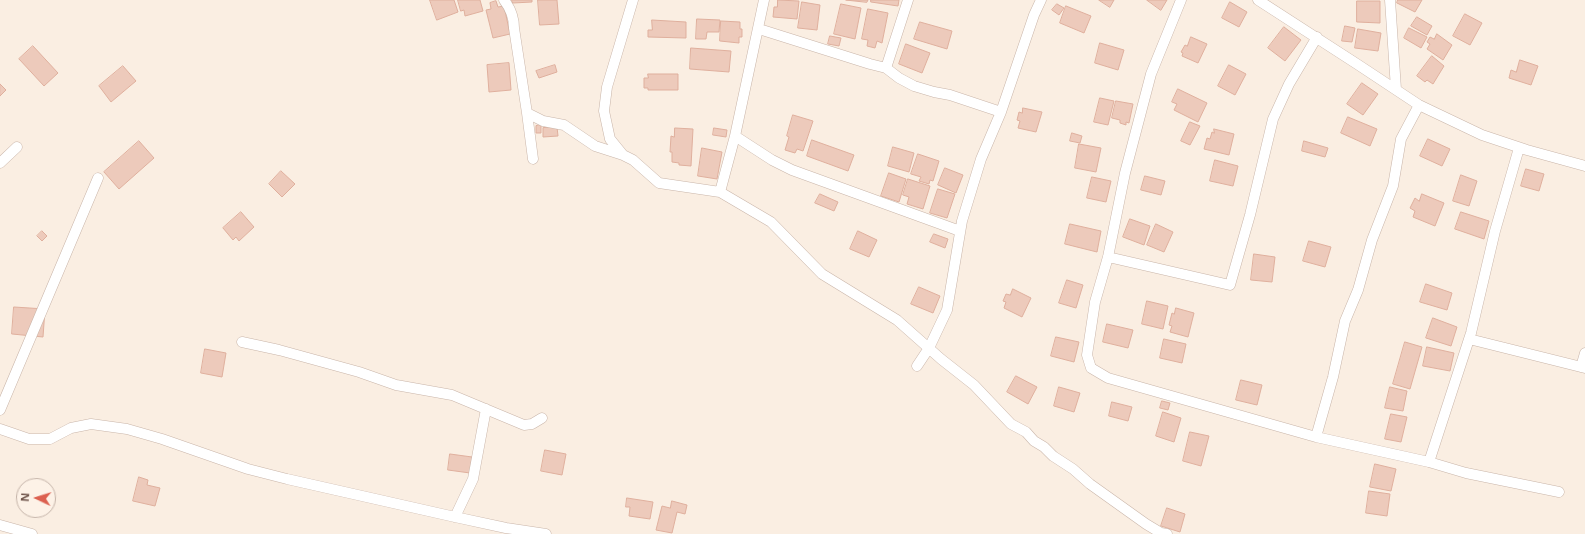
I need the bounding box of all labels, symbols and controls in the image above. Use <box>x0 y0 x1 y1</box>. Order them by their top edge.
north arrow <box>16 478 56 518</box>
text: N <box>17 492 32 502</box>

